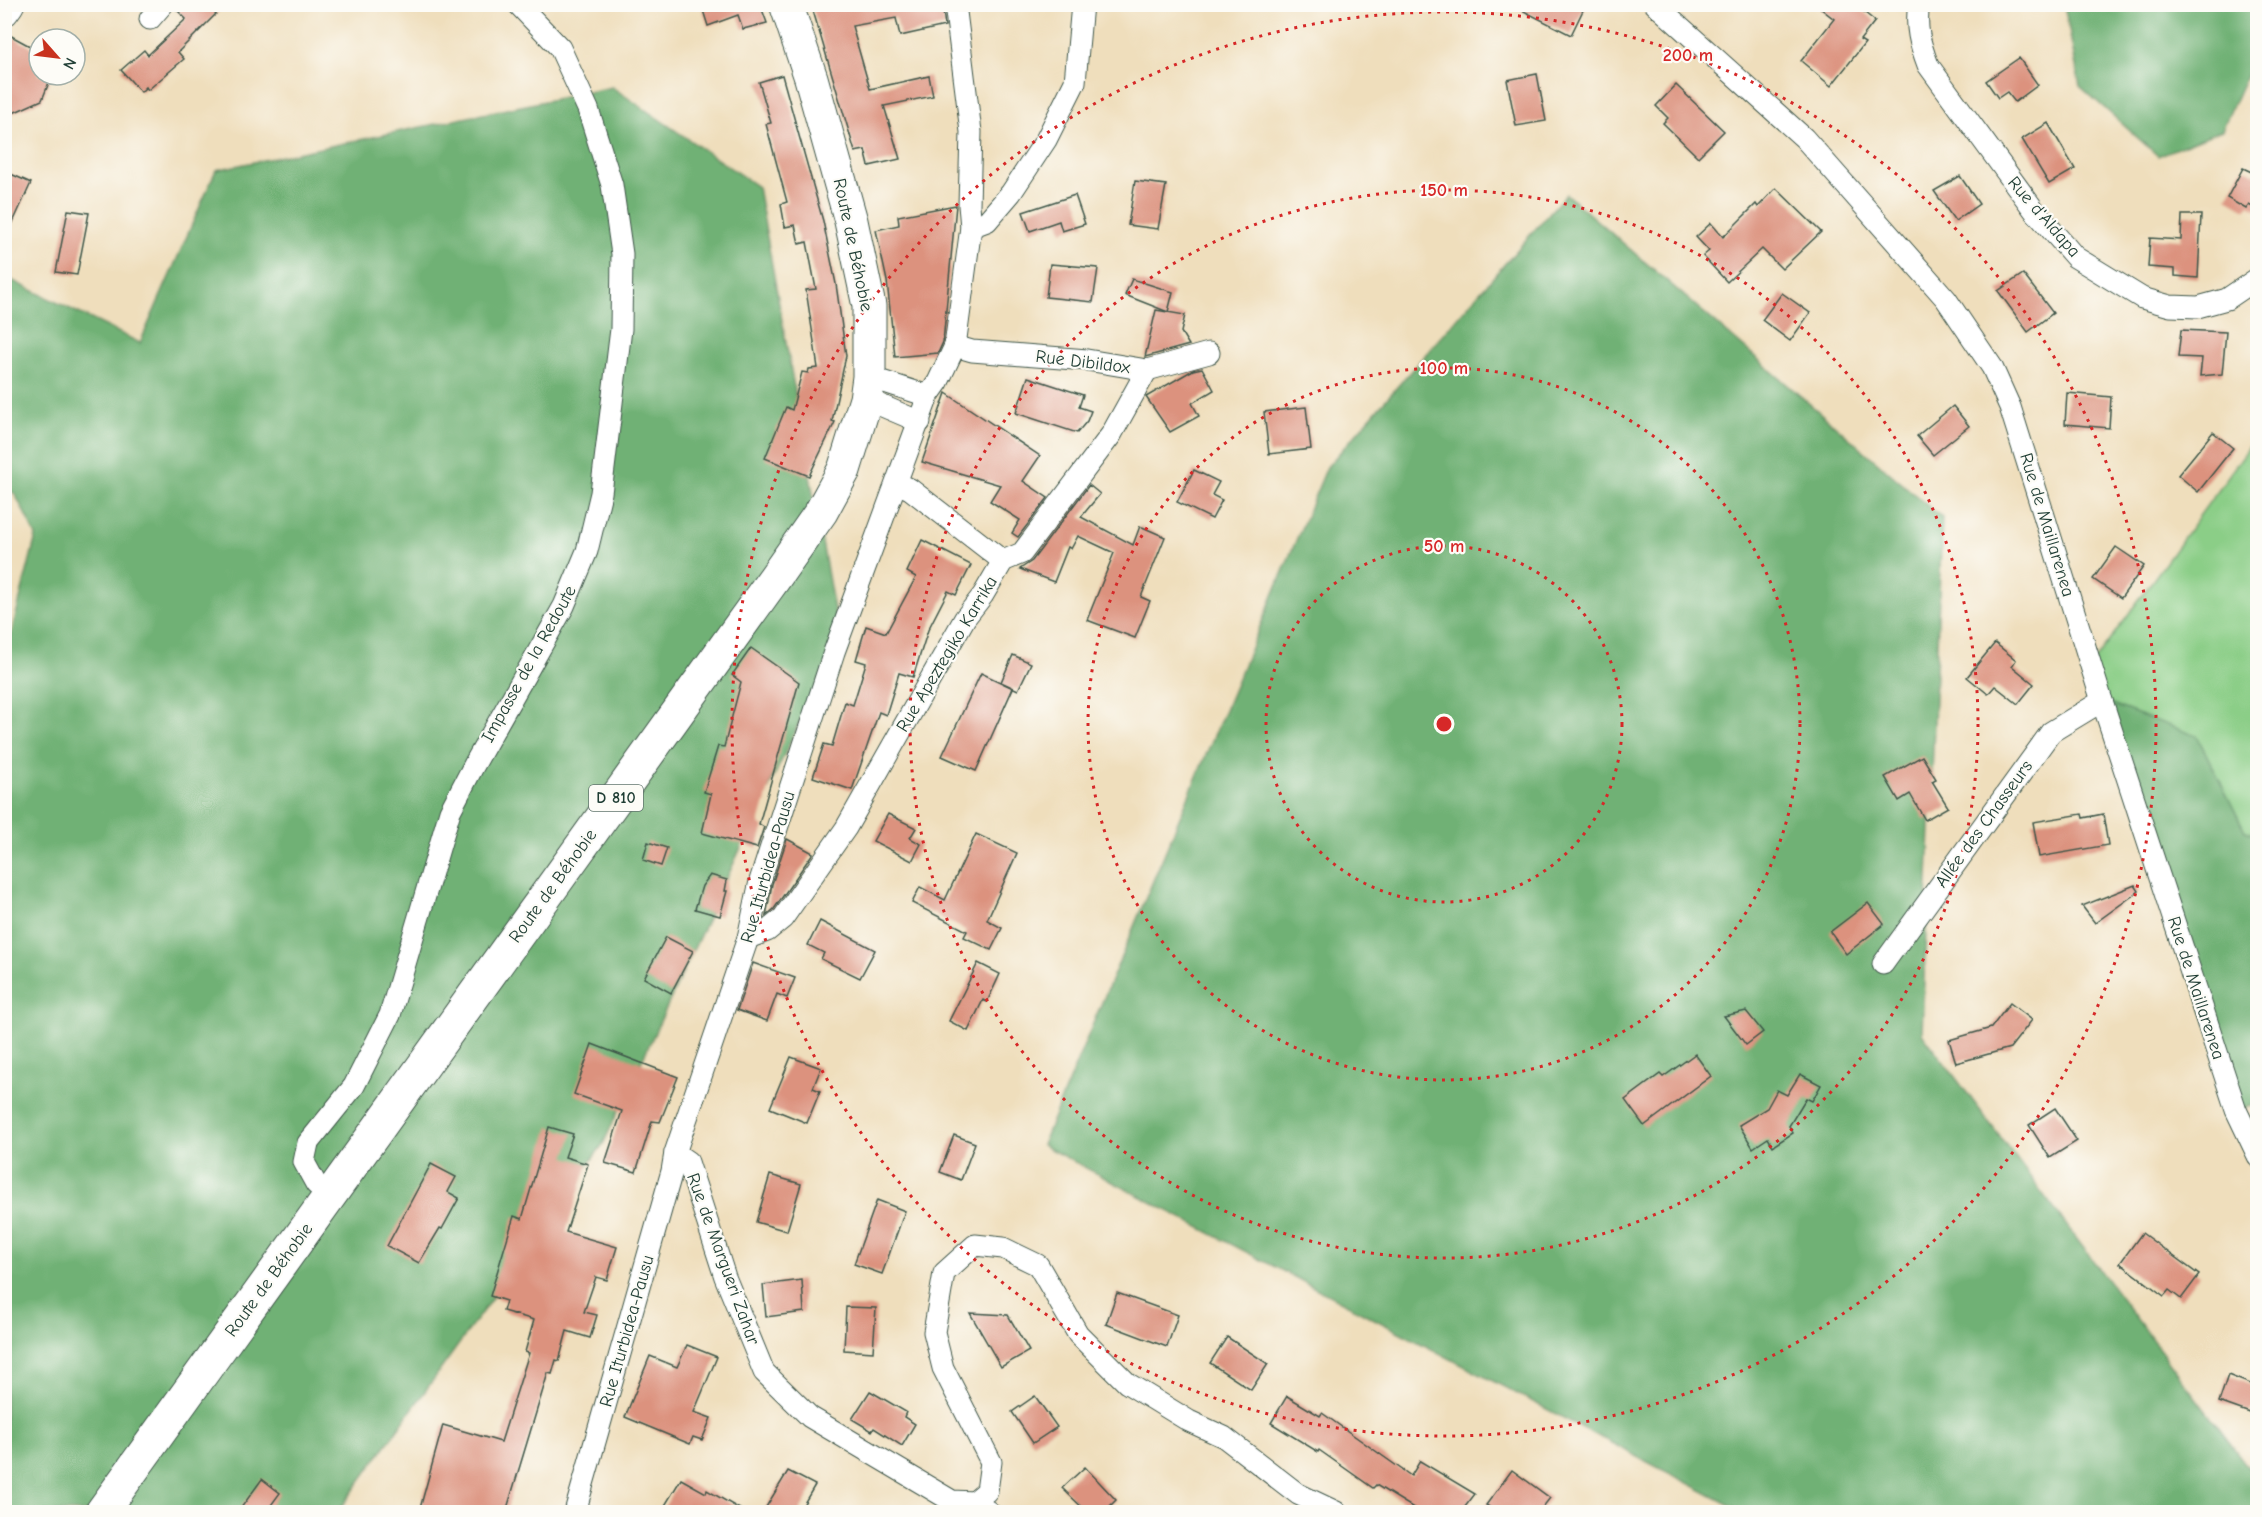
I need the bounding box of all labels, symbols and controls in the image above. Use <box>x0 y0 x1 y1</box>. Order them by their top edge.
north arrow <box>27 27 87 87</box>
text: 200 m <box>1663 45 1713 66</box>
text: N <box>59 55 80 72</box>
street label: Rue d'Aldapa <box>2003 172 2085 262</box>
street label: Route de Béhobie <box>829 177 877 313</box>
text: 150 m <box>1420 180 1468 201</box>
street label: Rue Dibildox <box>1034 346 1132 378</box>
text: 100 m <box>1420 358 1468 379</box>
street label: Rue de Maillarenea <box>2015 451 2079 599</box>
text: 50 m <box>1424 536 1464 557</box>
street label: Rue Apeztegiko Karrika <box>892 572 1002 736</box>
street label: Impasse de la Redoute <box>477 582 581 746</box>
centre of rings <box>1434 714 1454 734</box>
street label: Allée des Chasseurs <box>1931 756 2037 892</box>
road number: D 810 <box>589 785 643 811</box>
street label: Rue Iturbidea-Pausu <box>736 789 800 945</box>
street label: Route de Béhobie <box>505 825 601 947</box>
street label: Rue de Maillarenea <box>2163 914 2229 1062</box>
street label: Rue de Margueri Zahar <box>682 1170 764 1349</box>
street label: Route de Béhobie <box>221 1219 317 1341</box>
street label: Rue Iturbidea-Pausu <box>595 1253 659 1409</box>

